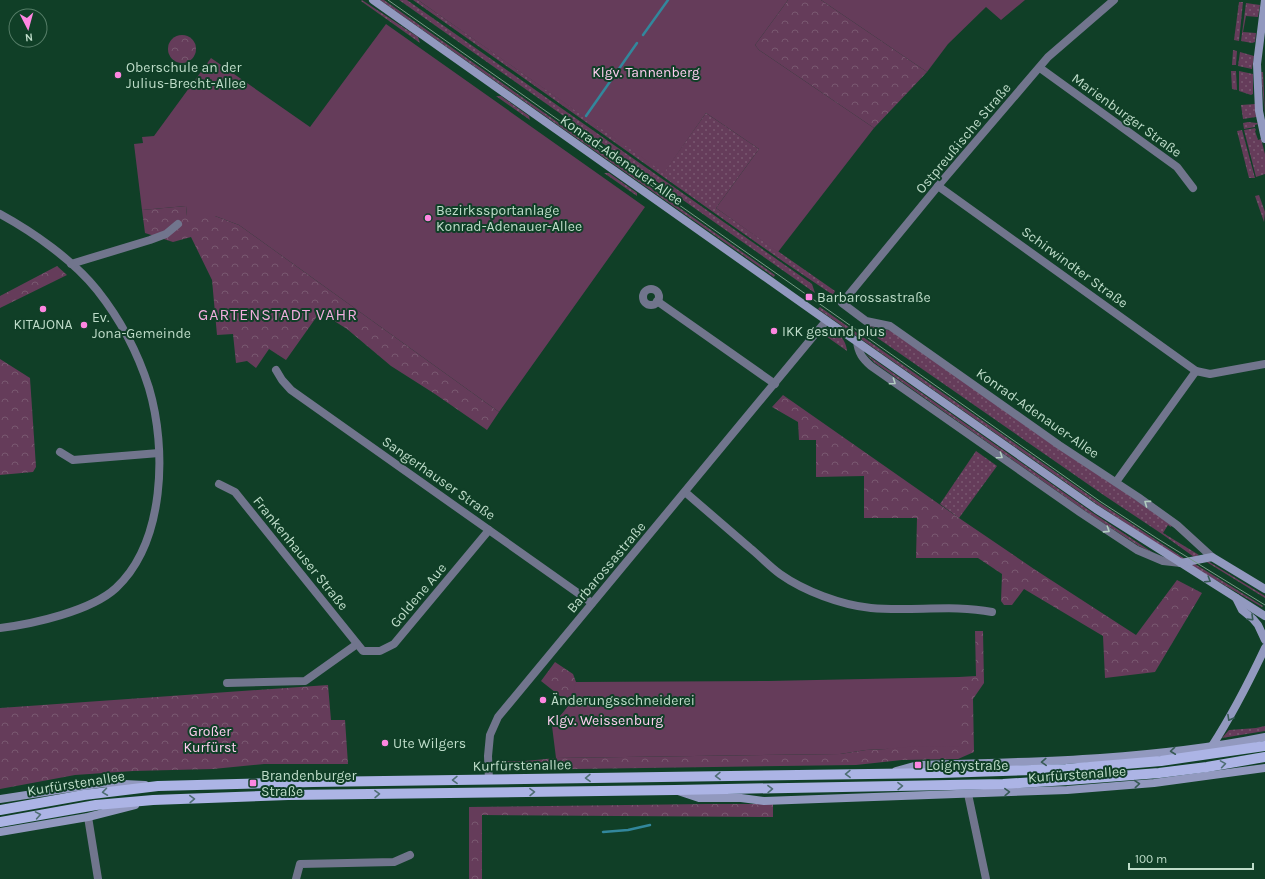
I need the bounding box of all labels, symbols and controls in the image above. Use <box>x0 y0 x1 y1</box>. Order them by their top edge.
north arrow <box>8 8 48 48</box>
text: N <box>24 31 34 44</box>
place label: Oberschule an der Julius-Brecht-Allee <box>126 59 246 92</box>
park label: Klgv. Tannenberg <box>592 64 700 81</box>
marker: Oberschule an der Julius-Brecht-Allee <box>113 70 123 80</box>
street label: Marienburger Straße <box>1068 70 1185 161</box>
street label: Ostpreußische Straße <box>912 80 1015 197</box>
street label: Konrad-Adenauer-Allee <box>557 112 686 209</box>
place label: Bezirkssportanlage Konrad-Adenauer-Allee <box>436 202 582 235</box>
marker: Bezirkssportanlage Konrad-Adenauer-Allee <box>423 213 433 223</box>
street label: Schirwindter Straße <box>1018 223 1131 312</box>
place label: Barbarossastraße <box>817 289 931 306</box>
marker: Barbarossastraße <box>804 292 814 302</box>
marker: KITAJONA <box>38 304 48 314</box>
district label: GARTENSTADT VAHR <box>198 305 358 324</box>
place label: Ev. Jona-Gemeinde <box>92 309 191 342</box>
place label: KITAJONA <box>13 316 73 333</box>
marker: Ev. Jona-Gemeinde <box>79 320 89 330</box>
place label: IKK gesund plus <box>782 323 885 340</box>
marker: IKK gesund plus <box>769 326 779 336</box>
street label: Konrad-Adenauer-Allee <box>973 365 1102 462</box>
one-way arrow <box>889 377 896 384</box>
street label: Sangerhauser Straße <box>379 433 499 524</box>
one-way arrow <box>996 451 1003 459</box>
street label: Frankenhauser Straße <box>249 493 352 614</box>
one-way arrow <box>1144 501 1151 508</box>
street label: Barbarossastraße <box>563 518 649 616</box>
one-way arrow <box>1103 525 1110 533</box>
street label: Goldene Aue <box>387 560 450 631</box>
one-way arrow <box>1204 576 1211 583</box>
one-way arrow <box>1246 613 1254 621</box>
place label: Änderungsschneiderei <box>551 692 695 709</box>
marker: Änderungsschneiderei <box>538 695 548 705</box>
park label: Klgv. Weissenburg <box>547 712 663 729</box>
one-way arrow <box>1227 714 1234 721</box>
park label: Großer Kurfürst <box>184 723 237 756</box>
place label: Ute Wilgers <box>393 735 466 752</box>
marker: Ute Wilgers <box>380 738 390 748</box>
one-way arrow <box>1170 747 1176 756</box>
street label: Kurfürstenallee <box>473 756 571 775</box>
place label: Loignystraße <box>926 757 1008 774</box>
one-way arrow <box>1041 758 1047 766</box>
marker: Loignystraße <box>913 760 923 770</box>
one-way arrow <box>1220 760 1226 769</box>
street label: Kurfürstenallee <box>1027 763 1127 786</box>
street label: Kurfürstenallee <box>26 767 126 800</box>
place label: Brandenburger Straße <box>261 767 358 800</box>
one-way arrow <box>845 770 851 778</box>
one-way arrow <box>715 772 721 780</box>
one-way arrow <box>585 774 591 782</box>
one-way arrow <box>452 776 458 784</box>
marker: Brandenburger Straße <box>248 778 258 788</box>
one-way arrow <box>1134 780 1140 789</box>
one-way arrow <box>897 782 903 791</box>
one-way arrow <box>767 785 773 793</box>
one-way arrow <box>102 787 108 796</box>
one-way arrow <box>529 788 535 796</box>
one-way arrow <box>1004 788 1010 797</box>
one-way arrow <box>374 790 380 798</box>
one-way arrow <box>189 794 195 803</box>
one-way arrow <box>35 811 41 820</box>
scale bar <box>1129 845 1253 871</box>
text: 100 m <box>1135 852 1167 866</box>

